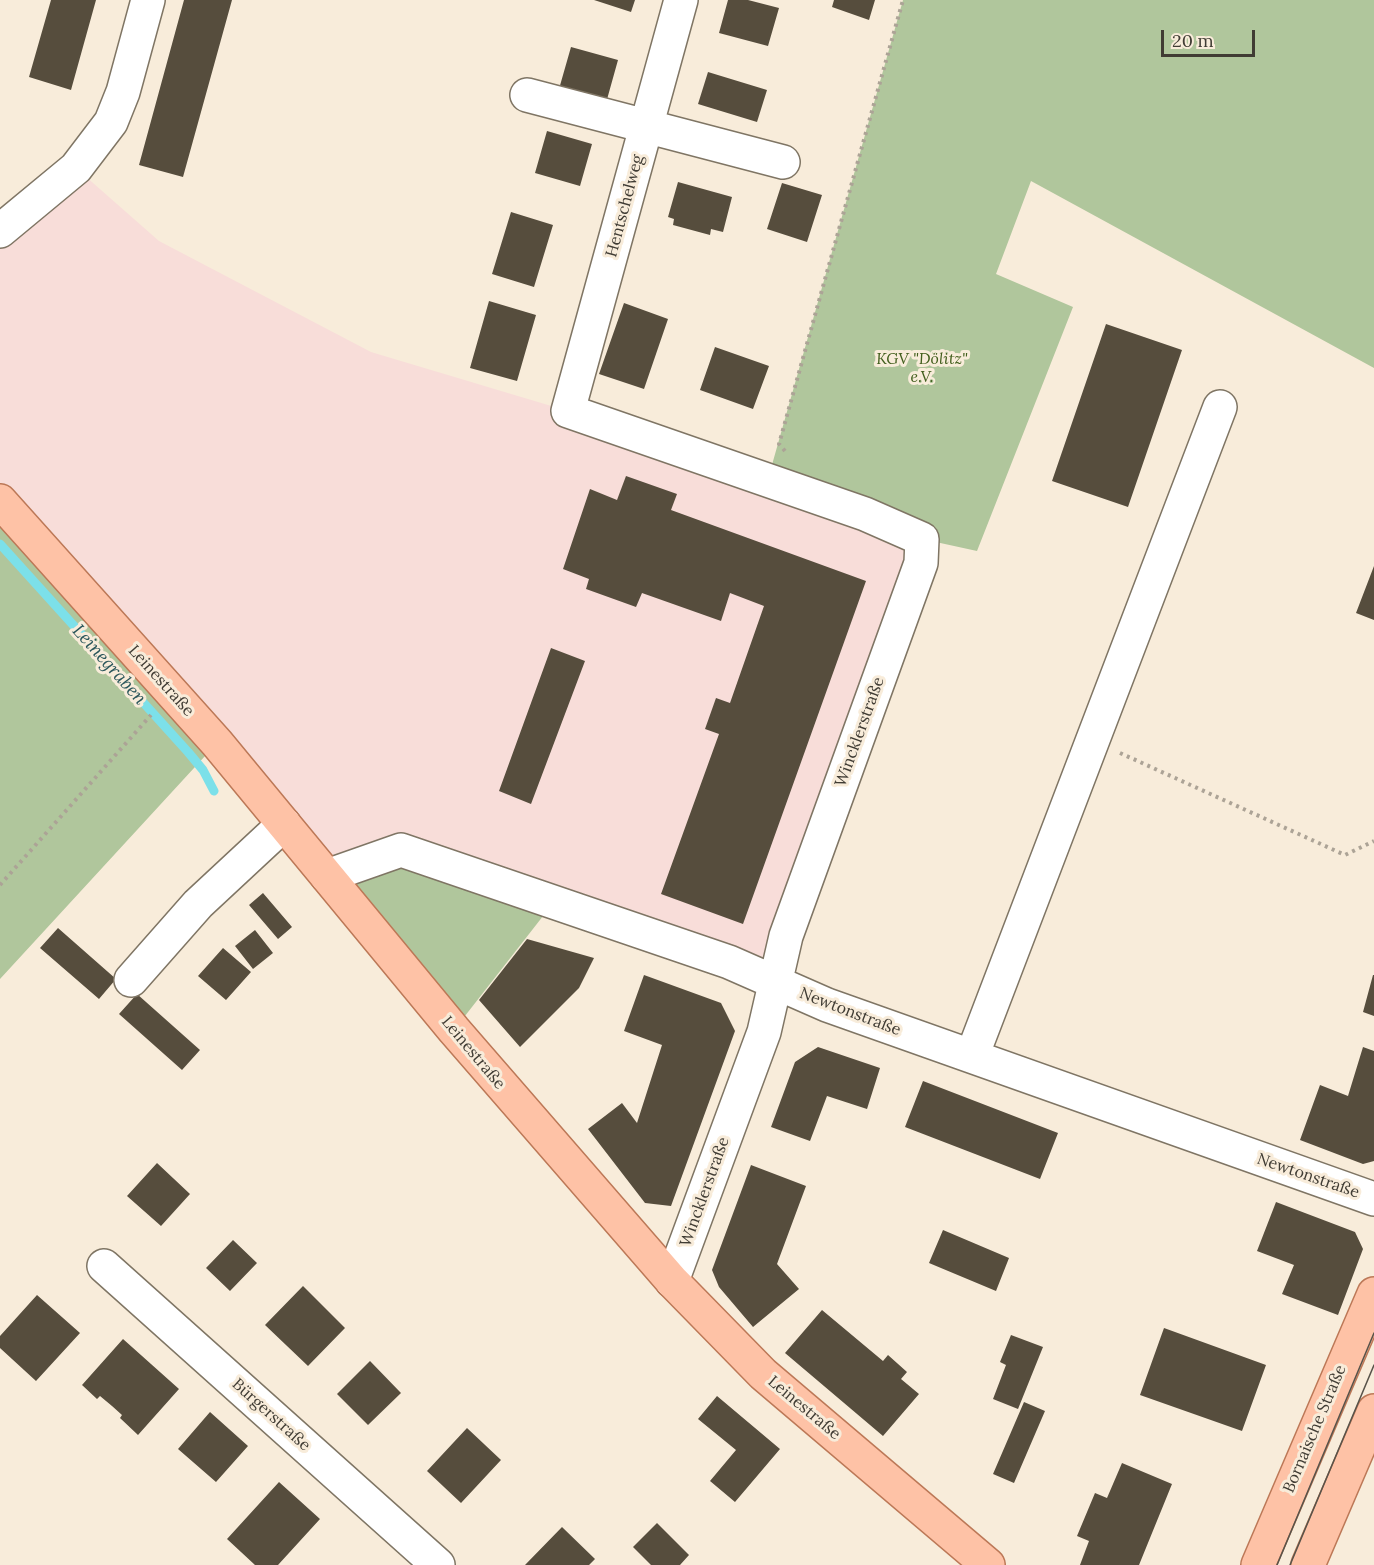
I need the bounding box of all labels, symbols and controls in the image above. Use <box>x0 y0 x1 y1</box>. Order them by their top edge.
scale bar <box>1164 18 1258 56</box>
text: 20 m <box>1172 29 1214 52</box>
street label: Hentschelweg <box>602 153 648 259</box>
park label: KGV "Dölitz" e.V. <box>876 349 968 387</box>
water label: Leinegraben <box>67 620 151 710</box>
street label: Leinestraße <box>124 641 198 721</box>
street label: Wincklerstraße <box>831 675 889 789</box>
street label: Newtonstraße <box>797 984 903 1040</box>
street label: Leinestraße <box>437 1013 509 1093</box>
street label: Wincklerstraße <box>676 1135 734 1249</box>
street label: Newtonstraße <box>1254 1150 1362 1202</box>
street label: Bornaische Straße <box>1279 1362 1351 1496</box>
street label: Leinestraße <box>764 1372 844 1444</box>
street label: Bürgerstraße <box>228 1375 314 1455</box>

